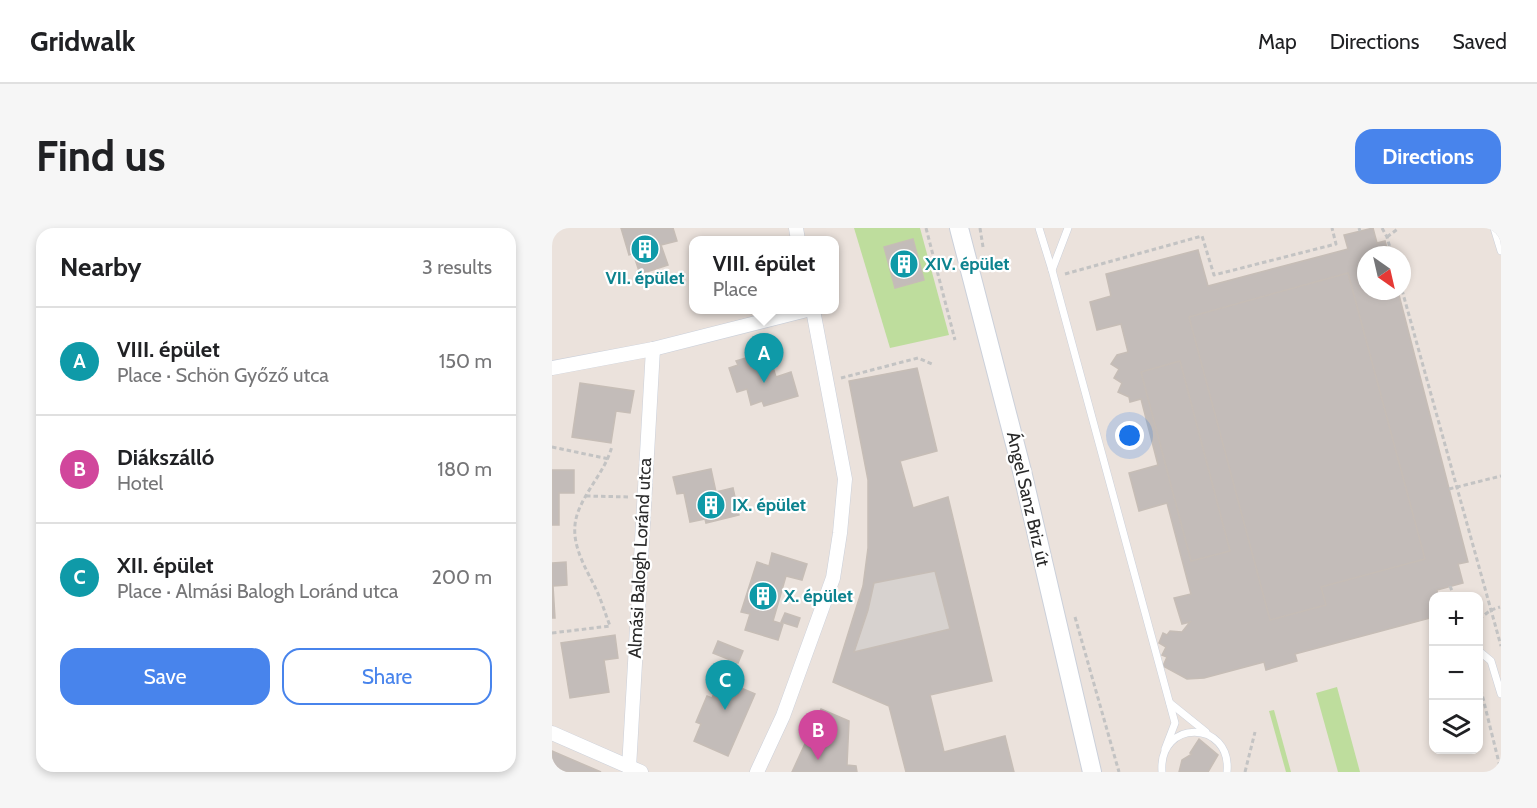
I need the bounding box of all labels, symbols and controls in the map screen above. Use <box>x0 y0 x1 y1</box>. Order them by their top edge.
text: Gridwalk <box>30 24 135 58</box>
text: Map <box>1258 29 1297 54</box>
text: Directions <box>1330 29 1419 54</box>
text: Saved <box>1452 29 1507 54</box>
button: Directions <box>1355 129 1501 184</box>
text: Find us <box>36 130 165 182</box>
building icon: VII. épület <box>629 233 661 265</box>
popup <box>689 236 839 314</box>
north arrow <box>1357 246 1411 300</box>
building icon: XIV. épület <box>888 248 920 280</box>
text: VIII. épület <box>713 250 815 277</box>
text: Nearby <box>60 251 141 283</box>
place label: XIV. épület <box>924 253 1010 275</box>
text: 3 results <box>422 255 492 279</box>
place label: VII. épület <box>606 267 684 289</box>
text: Place <box>713 277 757 301</box>
pin: A <box>744 334 784 383</box>
text: VIII. épület <box>117 336 220 363</box>
text: A <box>73 349 86 373</box>
text: 150 m <box>439 349 492 373</box>
text: Place · Schön Győző utca <box>117 363 329 387</box>
your location <box>1115 421 1144 450</box>
street label: Ángel Sanz Briz út <box>1002 430 1054 568</box>
text: Diákszálló <box>117 444 214 471</box>
text: B <box>73 457 86 481</box>
text: 180 m <box>437 457 492 481</box>
street label: Almási Balogh Loránd utca <box>624 457 656 659</box>
text: Hotel <box>117 471 163 495</box>
building icon: IX. épület <box>695 489 727 521</box>
place label: IX. épület <box>732 494 806 516</box>
text: XII. épület <box>117 552 214 579</box>
text: C <box>73 565 86 589</box>
text: 200 m <box>432 565 492 589</box>
text: Place · Almási Balogh Loránd utca <box>117 579 398 603</box>
building icon: X. épület <box>747 580 779 612</box>
place label: X. épület <box>783 585 853 607</box>
map controls <box>1429 592 1483 754</box>
button: + <box>1429 592 1483 646</box>
button: − <box>1429 646 1483 700</box>
button: Save <box>60 648 270 705</box>
button: Share <box>282 648 492 705</box>
pin: C <box>706 660 744 710</box>
button: layers <box>1429 700 1483 754</box>
pin: B <box>798 710 838 760</box>

